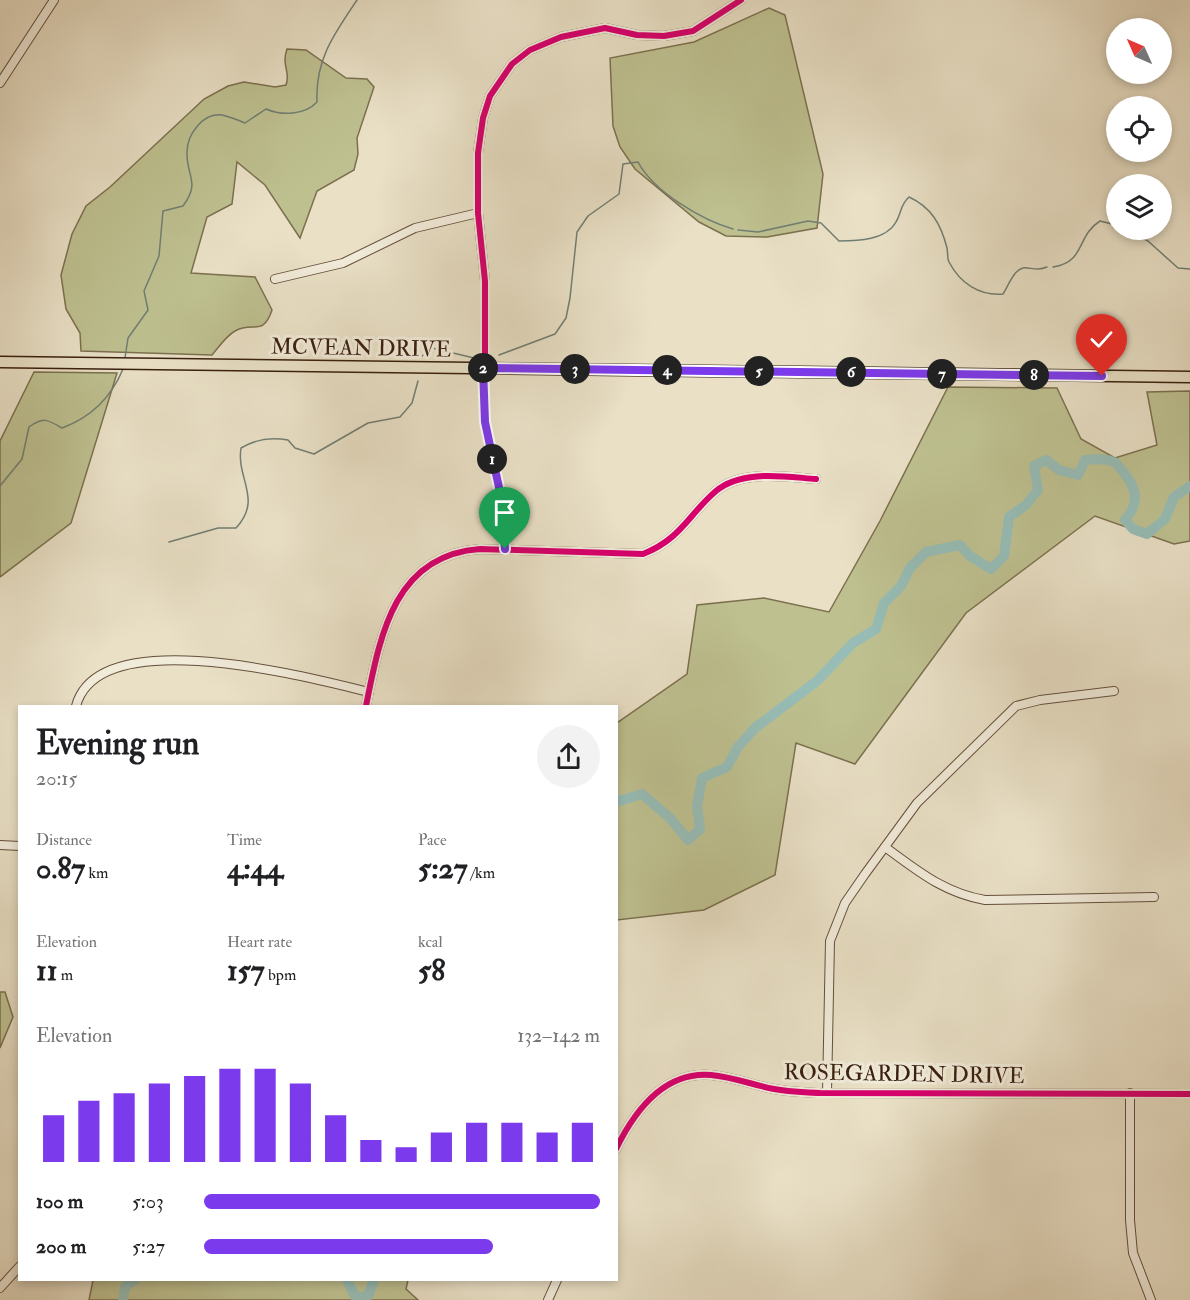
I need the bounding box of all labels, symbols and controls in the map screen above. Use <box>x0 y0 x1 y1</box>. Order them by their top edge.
north arrow <box>1106 18 1172 84</box>
map controls <box>1106 18 1172 240</box>
button: locate <box>1106 96 1172 162</box>
button: layers <box>1106 174 1172 240</box>
pin <box>1076 314 1127 376</box>
icon: check <box>1085 323 1118 356</box>
street label: MCVEAN DRIVE <box>271 332 452 364</box>
pin: 2 <box>468 353 498 383</box>
pin: 3 <box>560 354 590 384</box>
pin: 4 <box>652 355 682 385</box>
pin: 5 <box>744 356 774 386</box>
pin: 6 <box>836 357 866 387</box>
text: 2 <box>479 358 487 378</box>
text: 3 <box>572 359 578 379</box>
pin: 7 <box>927 359 957 389</box>
text: 4 <box>663 360 671 380</box>
pin: 8 <box>1019 360 1049 390</box>
text: 5 <box>755 361 763 381</box>
text: 6 <box>847 362 855 382</box>
text: 7 <box>938 364 946 384</box>
text: 8 <box>1030 365 1038 385</box>
pin: 1 <box>477 444 507 474</box>
text: 1 <box>489 449 495 469</box>
pin <box>479 487 530 549</box>
icon: arrive <box>488 496 521 529</box>
text: Evening run <box>36 723 199 764</box>
button: share <box>537 725 600 788</box>
text: 20:15 <box>36 766 77 791</box>
text: Distance <box>36 830 92 850</box>
text: Time <box>227 830 262 850</box>
text: Pace <box>418 830 447 850</box>
text: 0.87 <box>36 850 85 887</box>
text: 4:44 <box>227 850 283 887</box>
text: 5:27 <box>418 850 468 887</box>
text: km <box>85 863 108 883</box>
text: /km <box>468 863 495 883</box>
text: Elevation <box>36 932 97 952</box>
text: Heart rate <box>227 932 292 952</box>
text: kcal <box>418 932 443 952</box>
text: 11 <box>36 952 57 989</box>
text: 157 <box>227 952 265 989</box>
text: 58 <box>418 952 445 989</box>
text: m <box>57 965 73 985</box>
text: bpm <box>265 965 296 985</box>
text: Elevation <box>36 1023 112 1048</box>
text: 132–142 m <box>517 1023 600 1048</box>
street label: ROSEGARDEN DRIVE <box>783 1058 1025 1090</box>
text: 100 m <box>36 1189 83 1214</box>
text: 5:03 <box>132 1189 164 1214</box>
text: 200 m <box>36 1234 86 1259</box>
text: 5:27 <box>132 1234 165 1259</box>

